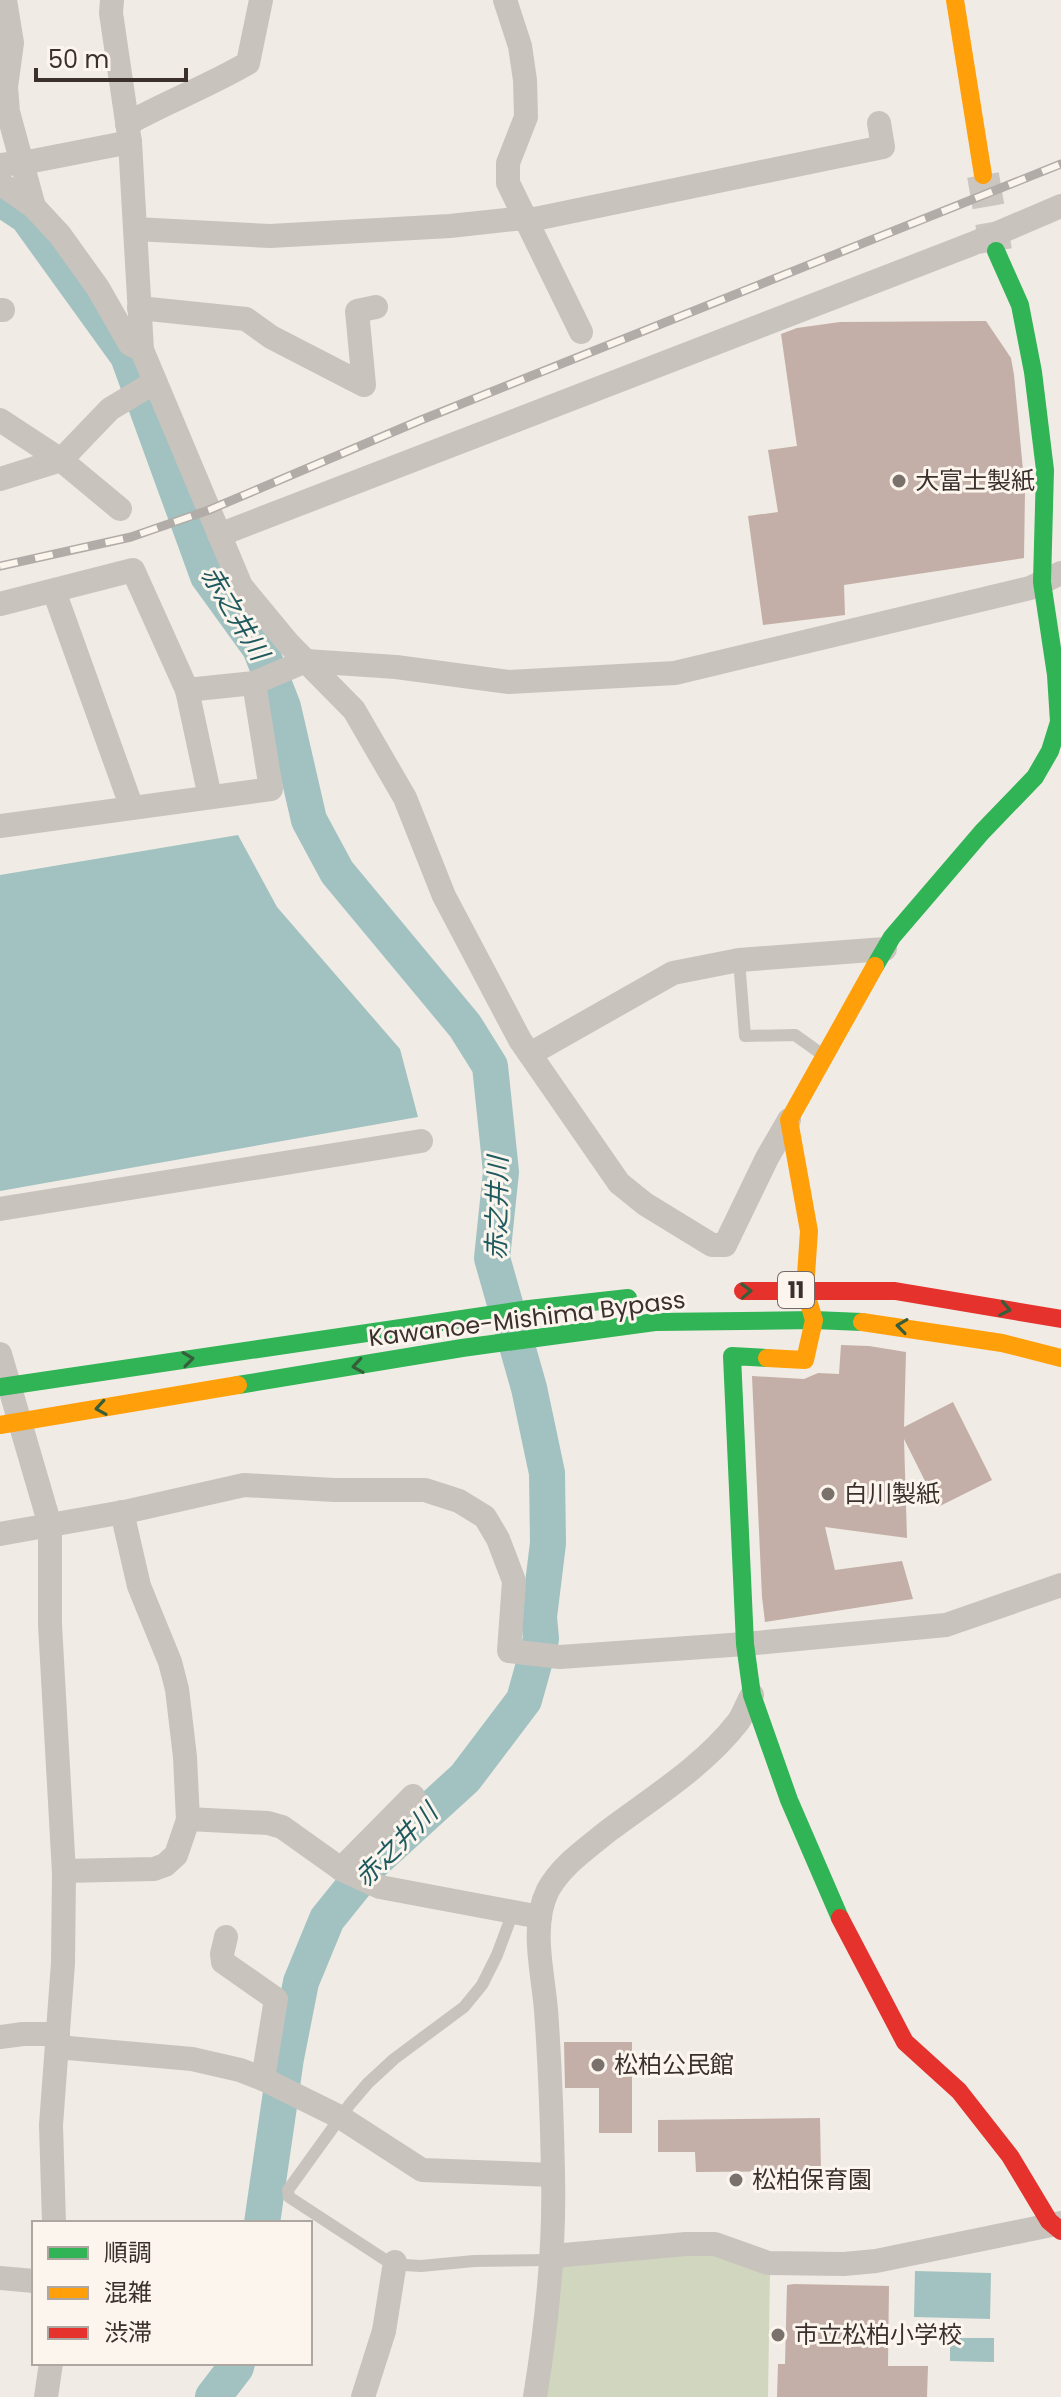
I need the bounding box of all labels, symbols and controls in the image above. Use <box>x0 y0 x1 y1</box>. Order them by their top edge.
scale bar <box>36 32 186 82</box>
text: 50 m <box>48 43 109 76</box>
place label: 大富士製紙 <box>915 464 1035 497</box>
marker: 大富士製紙 <box>890 472 908 490</box>
water label: 赤之井川 <box>193 559 279 669</box>
water label: 赤之井川 <box>478 1153 516 1260</box>
road number: 11 <box>778 1272 814 1308</box>
street label: Kawanoe-Mishima Bypass <box>367 1283 687 1354</box>
one-way arrow <box>740 1283 753 1300</box>
one-way arrow <box>998 1299 1012 1316</box>
one-way arrow <box>895 1318 909 1335</box>
one-way arrow <box>181 1351 195 1368</box>
one-way arrow <box>351 1356 364 1373</box>
one-way arrow <box>94 1399 108 1416</box>
place label: 白川製紙 <box>844 1477 940 1510</box>
marker: 白川製紙 <box>819 1485 837 1503</box>
water label: 赤之井川 <box>346 1793 448 1895</box>
place label: 松柏公民館 <box>614 2048 734 2081</box>
marker: 松柏公民館 <box>589 2056 607 2074</box>
place label: 松柏保育園 <box>752 2163 872 2196</box>
marker: 松柏保育園 <box>727 2171 745 2189</box>
legend <box>32 2221 312 2365</box>
text: 順調 <box>104 2236 152 2269</box>
text: 混雑 <box>104 2276 152 2309</box>
text: 渋滞 <box>104 2316 152 2349</box>
place label: 市立松柏小学校 <box>794 2318 962 2351</box>
marker: 市立松柏小学校 <box>769 2326 787 2344</box>

